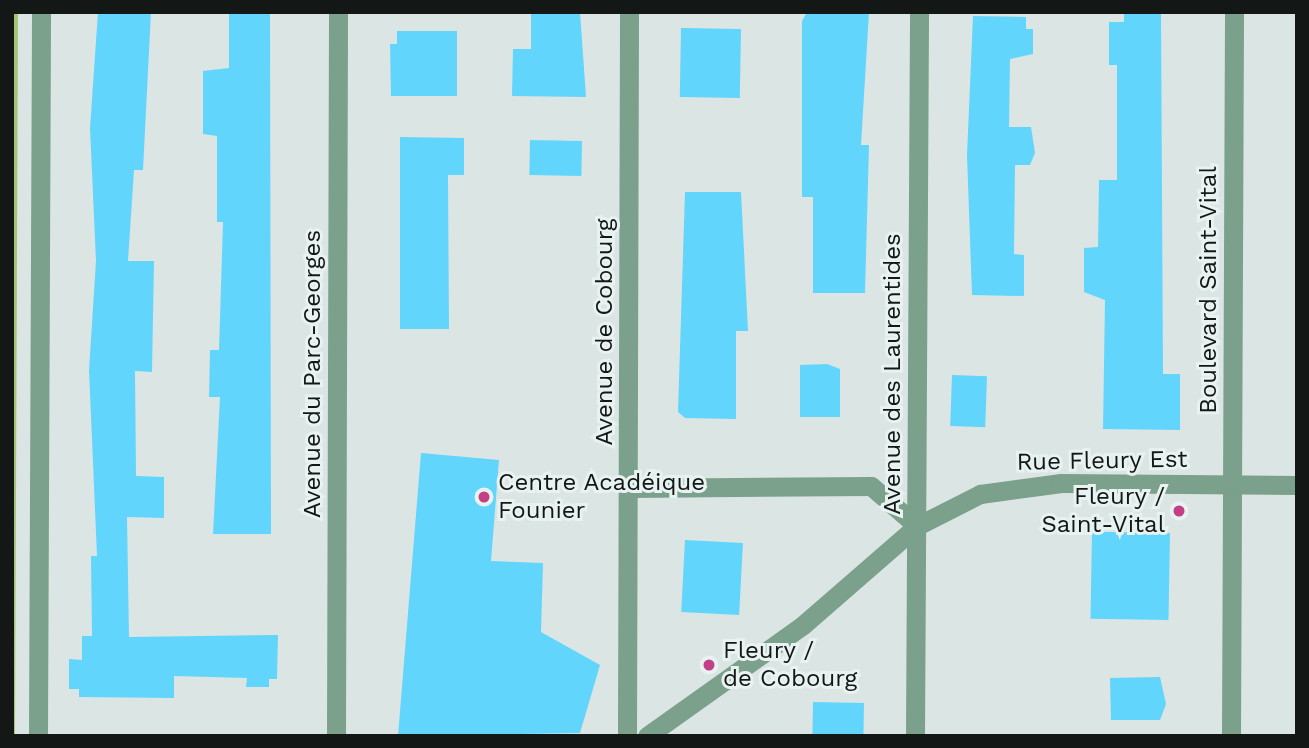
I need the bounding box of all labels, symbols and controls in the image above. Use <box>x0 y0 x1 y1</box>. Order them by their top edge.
street label: Boulevard Saint-Vital <box>1195 166 1223 414</box>
street label: Avenue de Cobourg <box>591 218 619 446</box>
street label: Avenue du Parc-Georges <box>299 230 327 518</box>
street label: Avenue des Laurentides <box>879 233 907 515</box>
street label: Rue Fleury Est <box>1016 445 1188 477</box>
place label: Centre Acadéique Founier <box>498 469 706 525</box>
place label: Fleury / Saint-Vital <box>1042 483 1165 539</box>
marker: Centre Acadéique Founier <box>476 489 492 505</box>
marker: Fleury / Saint-Vital <box>1171 503 1187 519</box>
place label: Fleury / de Cobourg <box>723 637 857 693</box>
marker: Fleury / de Cobourg <box>701 657 717 673</box>

